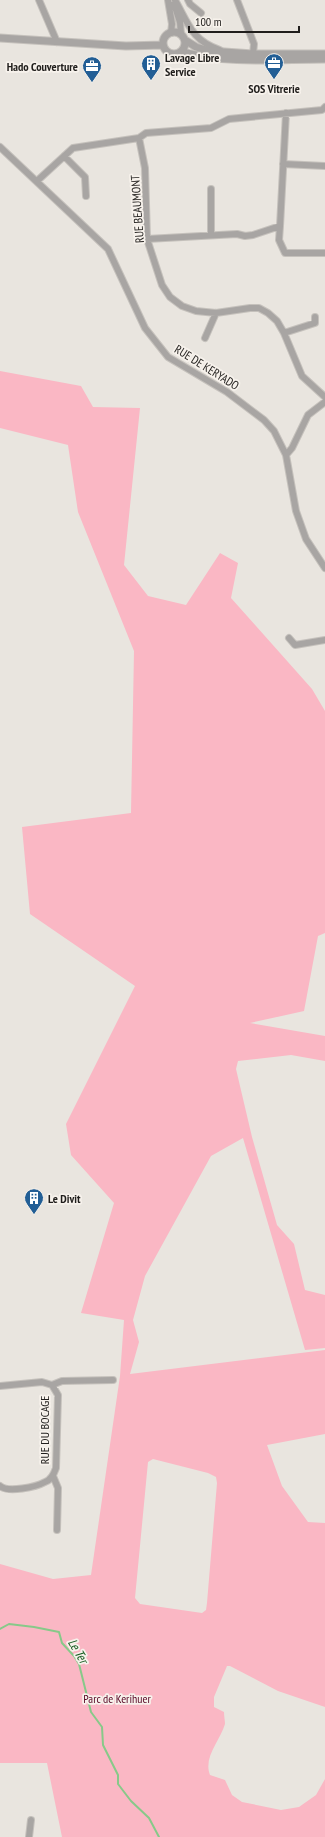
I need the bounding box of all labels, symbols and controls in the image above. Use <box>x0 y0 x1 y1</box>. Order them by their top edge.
scale bar <box>189 8 299 34</box>
text: 100 m <box>195 14 222 29</box>
place label: Lavage Libre Service <box>165 50 219 79</box>
office icon: SOS Vitrerie <box>263 52 285 80</box>
building icon: Lavage Libre Service <box>140 53 162 81</box>
office icon: Hado Couverture <box>81 55 103 83</box>
place label: Hado Couverture <box>7 59 78 74</box>
place label: SOS Vitrerie <box>248 81 300 96</box>
street label: RUE BEAUMONT <box>127 174 147 244</box>
street label: RUE DE KERYADO <box>172 341 242 393</box>
building icon: Le Divit <box>23 1187 45 1215</box>
place label: Le Divit <box>48 1191 81 1206</box>
street label: RUE DU BOCAGE <box>37 1396 52 1464</box>
water label: Le Ter <box>64 1635 93 1669</box>
park label: Parc de Kerihuer <box>83 1691 151 1706</box>

